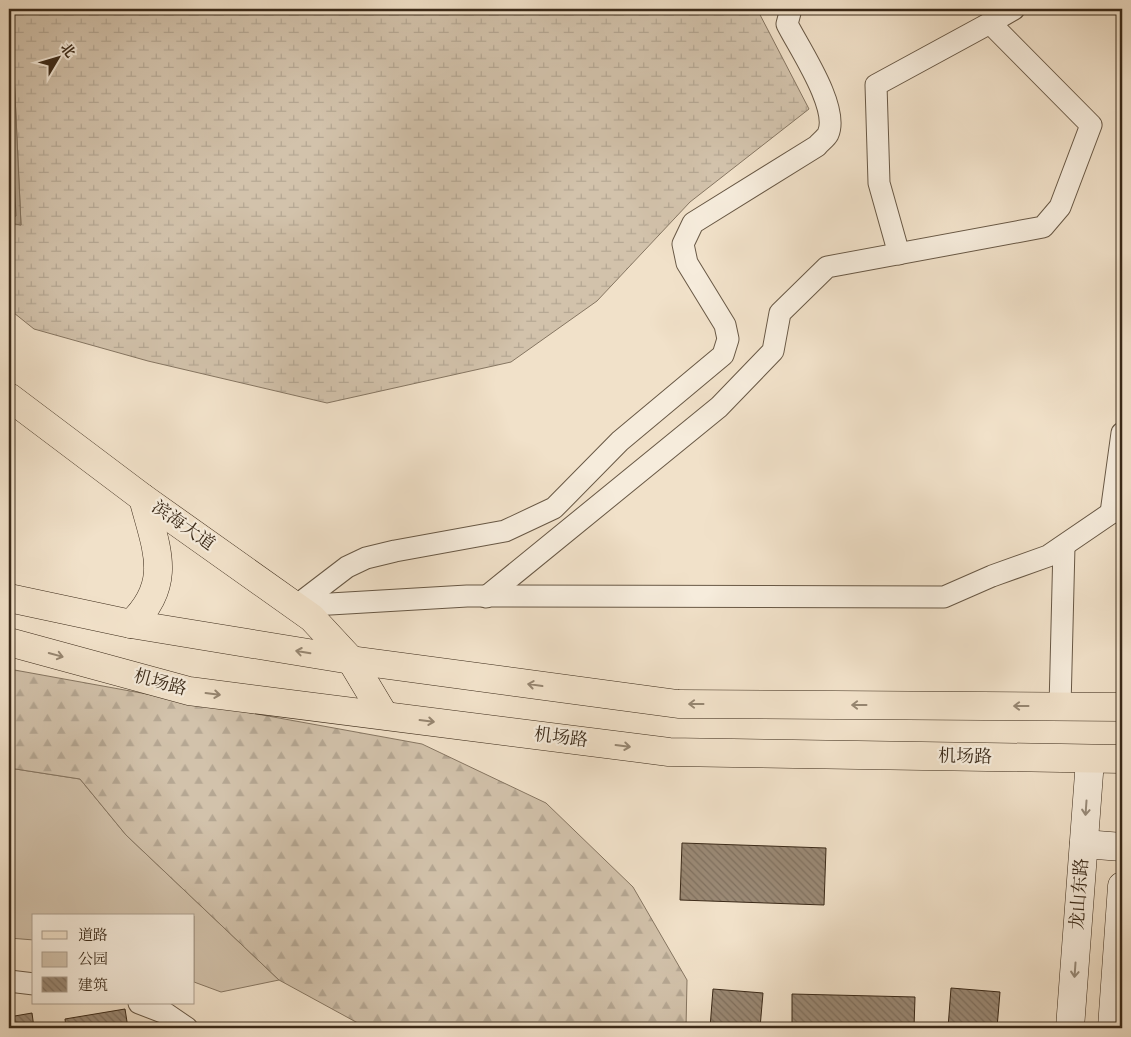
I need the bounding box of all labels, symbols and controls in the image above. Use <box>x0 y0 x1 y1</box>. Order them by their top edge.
north arrow <box>32 32 82 82</box>
text: 北 <box>56 40 79 62</box>
street label: 滨海大道 <box>147 496 219 556</box>
one-way arrow <box>295 647 311 657</box>
one-way arrow <box>47 651 63 660</box>
street label: 机场路 <box>131 665 189 701</box>
one-way arrow <box>527 680 543 690</box>
one-way arrow <box>205 689 221 699</box>
one-way arrow <box>688 700 704 709</box>
one-way arrow <box>851 700 867 710</box>
one-way arrow <box>1013 701 1030 711</box>
one-way arrow <box>418 716 434 726</box>
street label: 机场路 <box>533 724 589 752</box>
one-way arrow <box>614 741 630 751</box>
street label: 机场路 <box>938 746 992 768</box>
one-way arrow <box>1082 800 1091 816</box>
street label: 龙山东路 <box>1067 857 1093 931</box>
legend <box>32 914 195 1004</box>
text: 道路 <box>78 926 108 945</box>
text: 公园 <box>78 950 108 969</box>
one-way arrow <box>1070 962 1079 978</box>
text: 建筑 <box>78 976 108 995</box>

